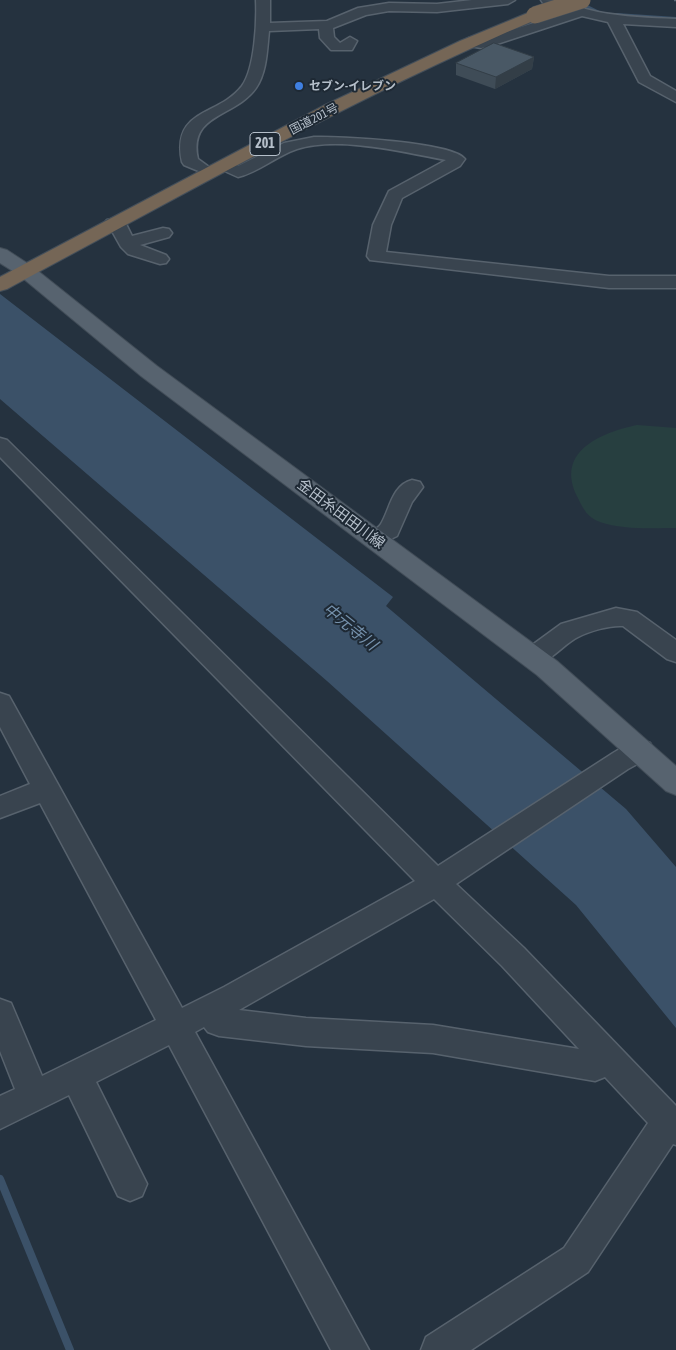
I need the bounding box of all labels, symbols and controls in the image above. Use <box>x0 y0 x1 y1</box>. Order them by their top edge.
place label: セブン-イレブン <box>309 79 396 93</box>
marker: セブン-イレブン <box>293 80 305 92</box>
street label: 国道201号 <box>287 101 341 137</box>
road number: 201 <box>250 132 280 156</box>
street label: 金田糸田田川線 <box>294 475 388 553</box>
water label: 中元寺川 <box>319 599 381 655</box>

